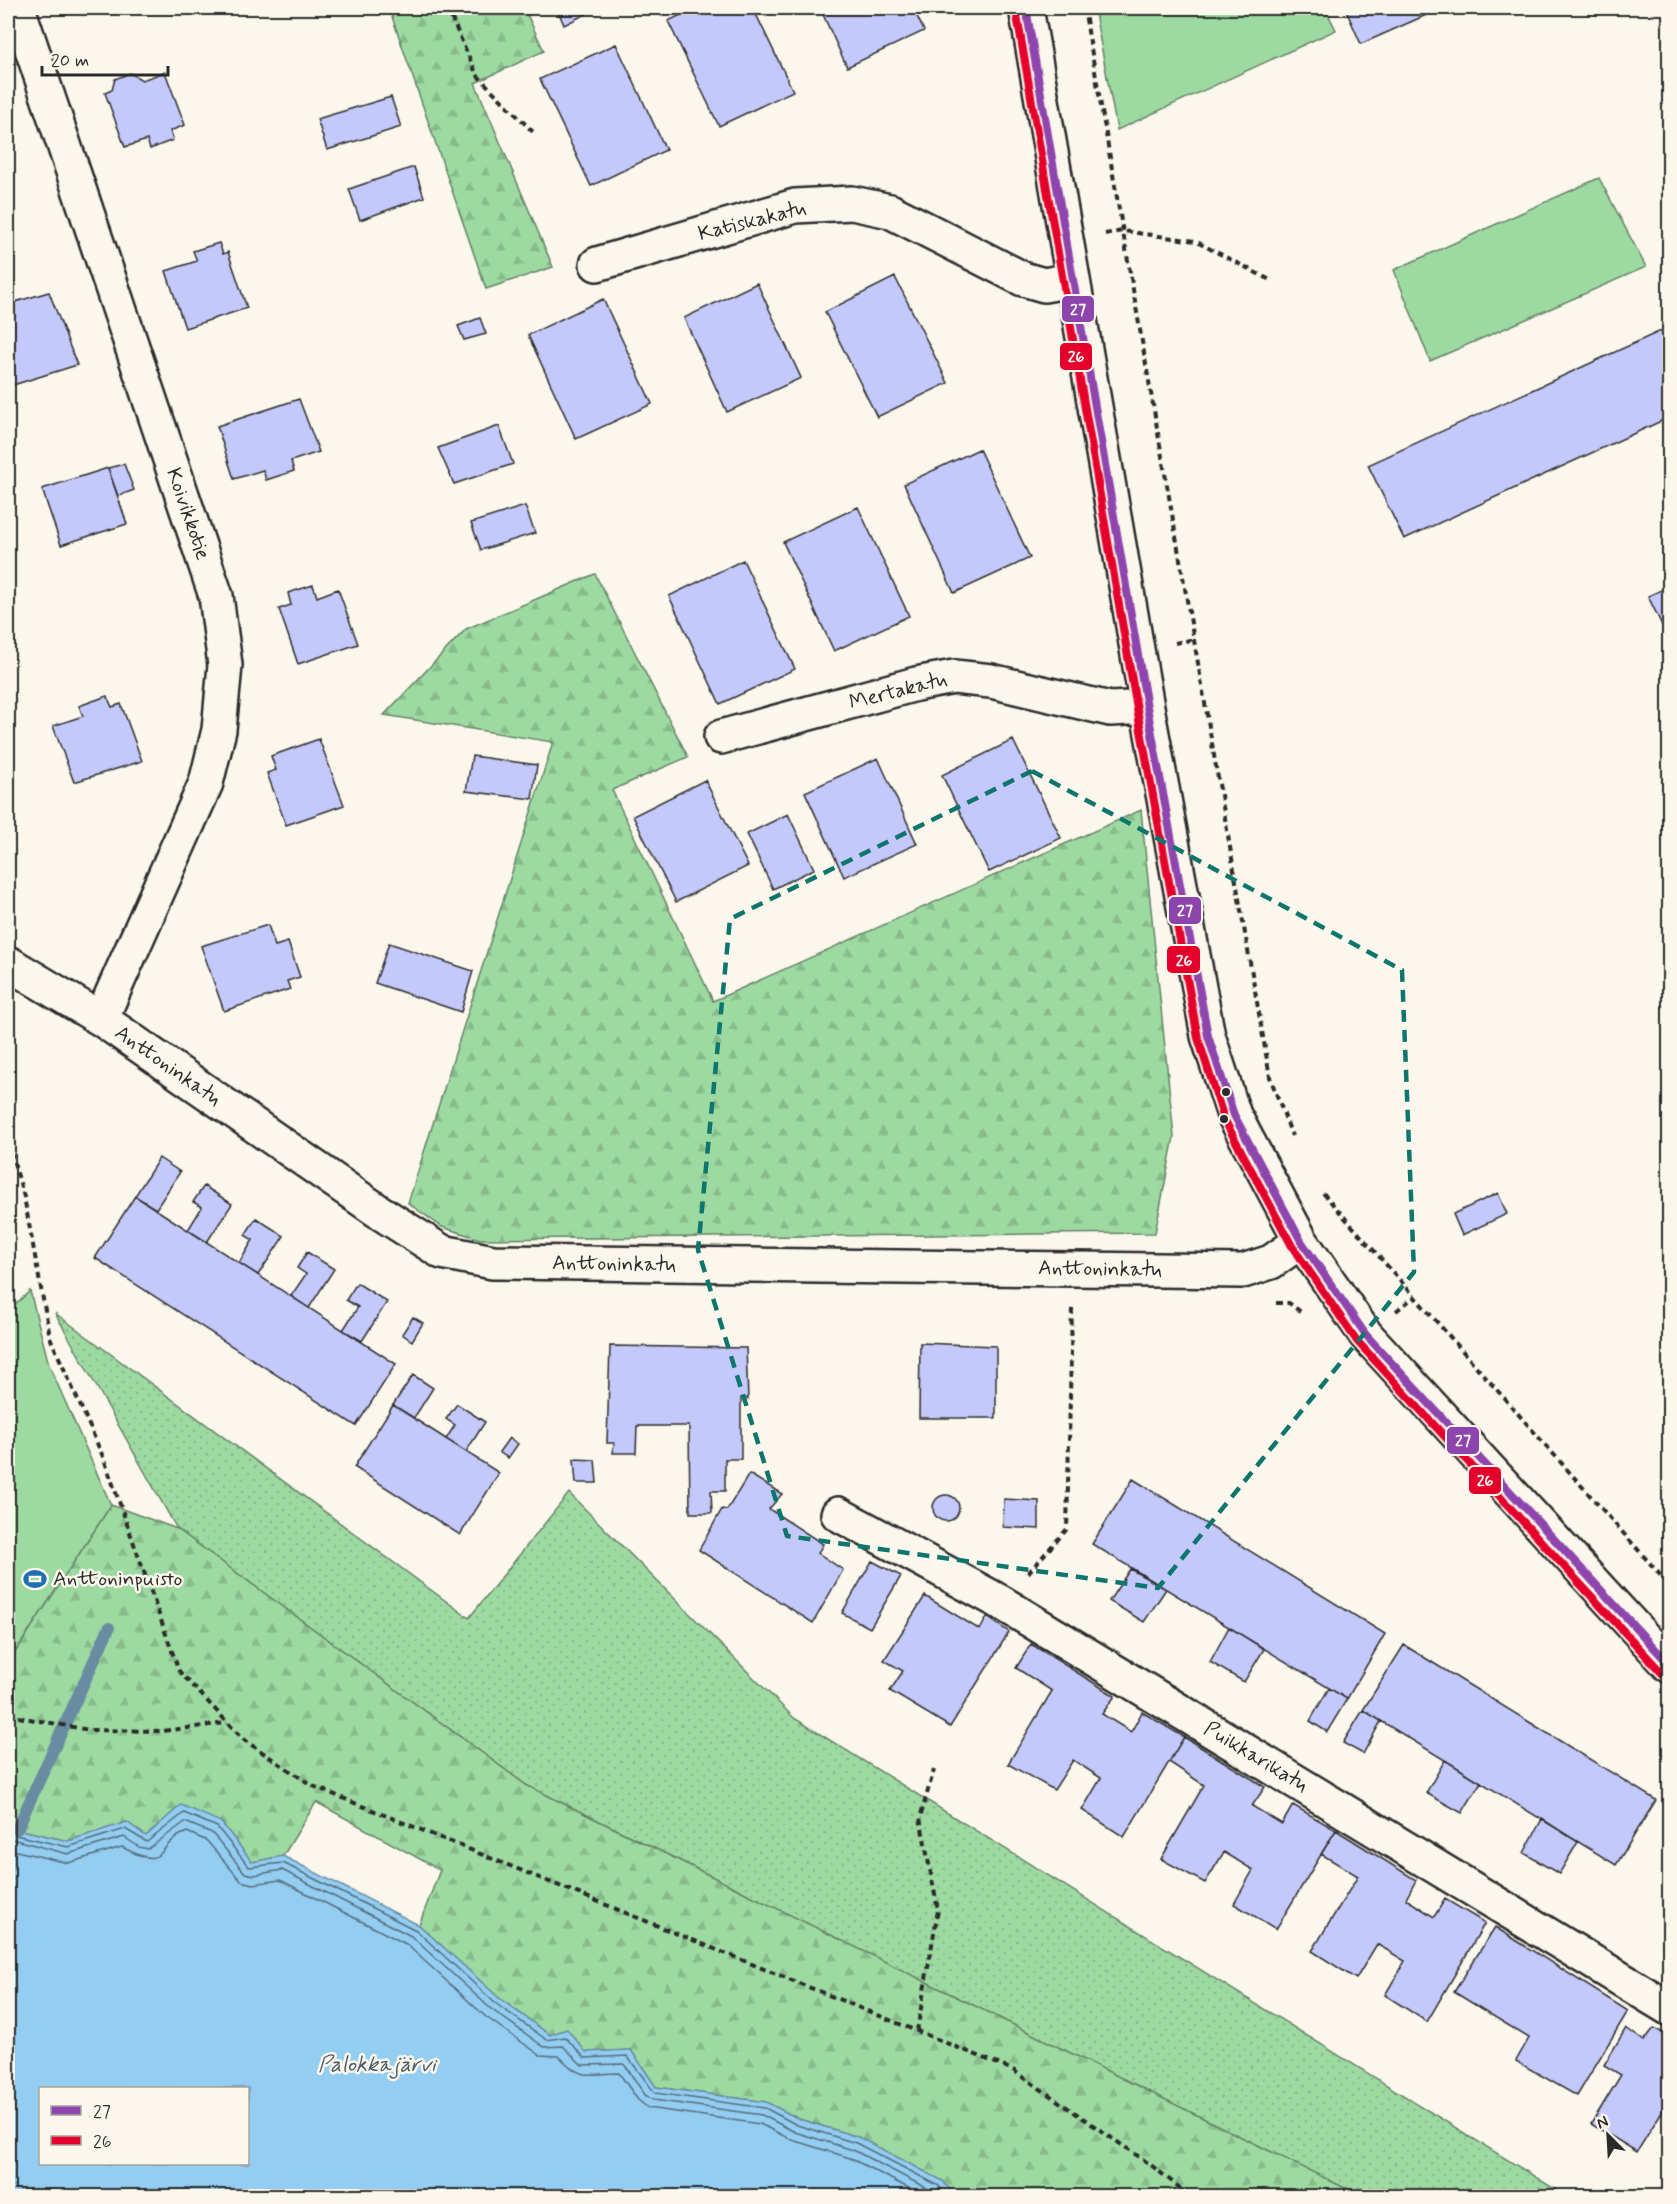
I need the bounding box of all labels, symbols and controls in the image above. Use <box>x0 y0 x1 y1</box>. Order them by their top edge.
scale bar <box>42 39 168 77</box>
text: 20 m <box>51 49 89 73</box>
street label: Katiskakatu <box>695 194 809 248</box>
line badge: 27 <box>1061 295 1095 323</box>
text: 27 <box>1070 300 1086 321</box>
line badge: 26 <box>1059 342 1093 371</box>
text: 26 <box>1068 347 1084 368</box>
street label: Koivikkotie <box>159 464 217 564</box>
street label: Mertakatu <box>846 665 950 717</box>
line badge: 27 <box>1168 896 1202 925</box>
text: 27 <box>1177 901 1193 922</box>
line badge: 26 <box>1166 945 1201 974</box>
text: 26 <box>1176 951 1192 972</box>
street label: Anttoninkatu <box>109 1019 227 1113</box>
unlabelled marker <box>1220 1086 1232 1098</box>
unlabelled marker <box>1218 1113 1230 1125</box>
street label: Anttoninkatu <box>552 1249 676 1279</box>
street label: Anttoninkatu <box>1038 1254 1162 1284</box>
line badge: 27 <box>1446 1426 1480 1455</box>
text: 27 <box>1455 1431 1471 1452</box>
line badge: 26 <box>1468 1466 1502 1495</box>
text: 26 <box>1477 1471 1493 1492</box>
place label: Anttoninpuisto <box>53 1565 183 1593</box>
sports icon: Anttoninpuisto <box>22 1566 48 1592</box>
street label: Puikkarikatu <box>1199 1715 1313 1799</box>
water label: Palokkajärvi <box>318 2051 438 2079</box>
legend <box>39 2087 249 2165</box>
text: 27 <box>93 2100 111 2124</box>
north arrow <box>1578 2105 1638 2165</box>
text: N <box>1593 2111 1612 2134</box>
text: 26 <box>93 2130 112 2154</box>

